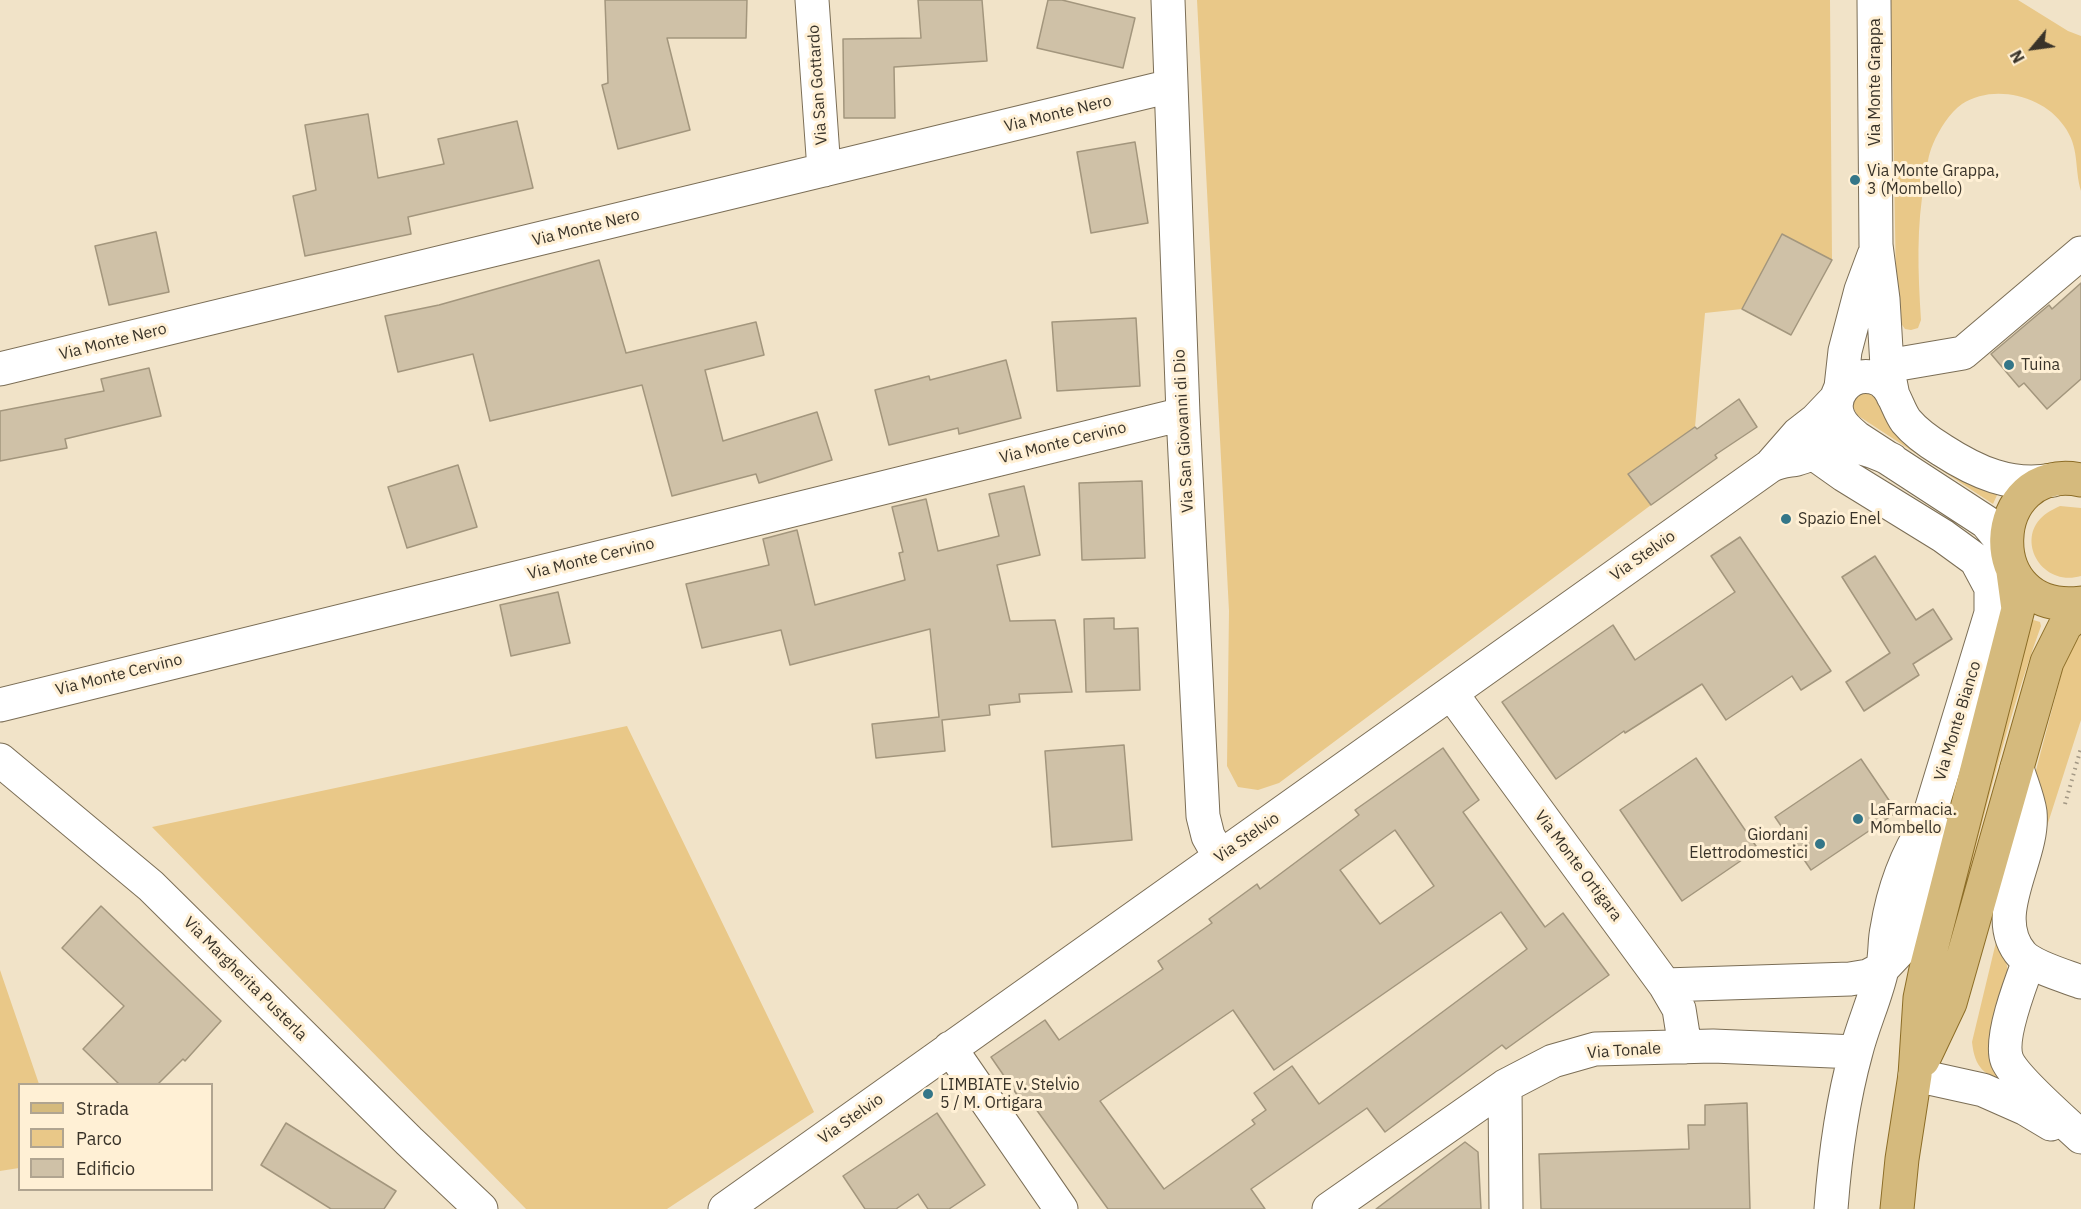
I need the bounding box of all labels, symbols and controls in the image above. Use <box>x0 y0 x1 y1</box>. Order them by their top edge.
street label: Via Monte Grappa <box>1865 18 1885 146</box>
north arrow <box>2003 18 2063 78</box>
street label: Via San Gottardo <box>804 24 832 146</box>
text: N <box>2006 47 2029 67</box>
street label: Via Monte Nero <box>1002 91 1114 137</box>
place label: Via Monte Grappa, 3 (Mombello) <box>1867 161 1999 199</box>
marker: Via Monte Grappa, 3 (Mombello) <box>1848 173 1862 187</box>
street label: Via Monte Nero <box>530 205 642 251</box>
street label: Via Monte Nero <box>57 319 169 365</box>
street label: Via San Giovanni di Dio <box>1170 349 1198 513</box>
place label: Tuina <box>2021 355 2060 375</box>
marker: Tuina <box>2002 358 2016 372</box>
street label: Via Monte Cervino <box>998 418 1128 468</box>
place label: Spazio Enel <box>1798 509 1881 529</box>
marker: Spazio Enel <box>1779 512 1793 526</box>
street label: Via Stelvio <box>1607 527 1679 585</box>
street label: Via Monte Cervino <box>526 534 656 584</box>
street label: Via Monte Cervino <box>54 650 184 700</box>
street label: Via Monte Bianco <box>1931 659 1985 783</box>
place label: LaFarmacia. Mombello <box>1870 800 1957 838</box>
street label: Via Monte Ortigara <box>1530 807 1626 925</box>
street label: Via Stelvio <box>1211 809 1283 867</box>
marker: LaFarmacia. Mombello <box>1851 812 1865 826</box>
place label: Giordani Elettrodomestici <box>1689 825 1808 863</box>
marker: Giordani Elettrodomestici <box>1813 837 1827 851</box>
street label: Via Margherita Pusterla <box>179 913 311 1045</box>
street label: Via Tonale <box>1586 1039 1662 1063</box>
place label: LIMBIATE v. Stelvio 5 / M. Ortigara <box>940 1075 1080 1113</box>
legend <box>18 1083 213 1191</box>
marker: LIMBIATE v. Stelvio 5 / M. Ortigara <box>921 1087 935 1101</box>
street label: Via Stelvio <box>815 1090 887 1148</box>
text: Strada <box>76 1097 129 1120</box>
text: Parco <box>76 1127 122 1150</box>
text: Edificio <box>76 1157 135 1180</box>

